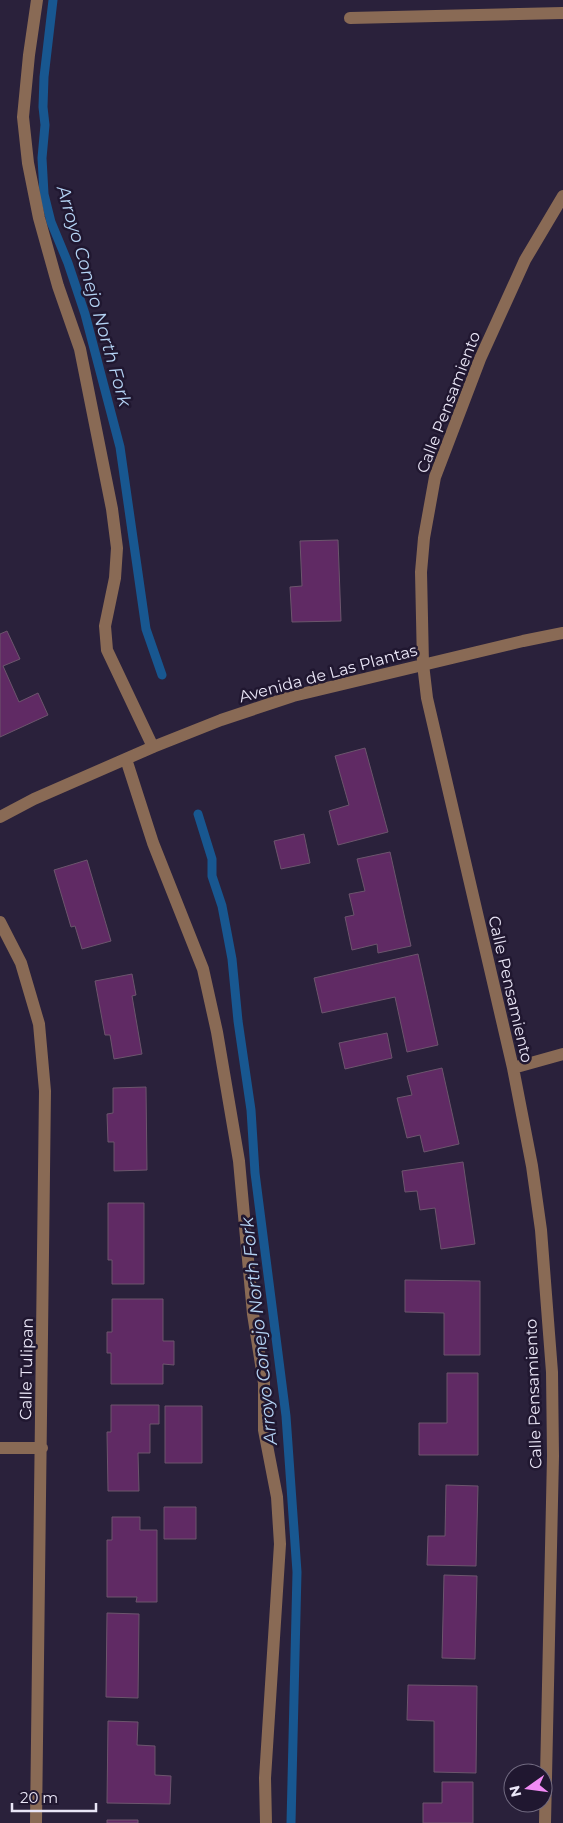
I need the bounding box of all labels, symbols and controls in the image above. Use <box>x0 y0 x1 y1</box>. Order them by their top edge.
water label: Arroyo Conejo North Fork <box>52 182 136 410</box>
street label: Calle Pensamiento <box>413 329 484 476</box>
street label: Avenida de Las Plantas <box>237 640 420 706</box>
street label: Calle Pensamiento <box>484 914 537 1064</box>
water label: Arroyo Conejo North Fork <box>236 1215 282 1447</box>
street label: Calle Tulipan <box>16 1318 37 1420</box>
street label: Calle Pensamiento <box>521 1319 546 1469</box>
north arrow <box>503 1763 553 1813</box>
scale bar <box>12 1780 96 1812</box>
text: N <box>505 1783 525 1799</box>
text: 20 m <box>20 1788 58 1807</box>

